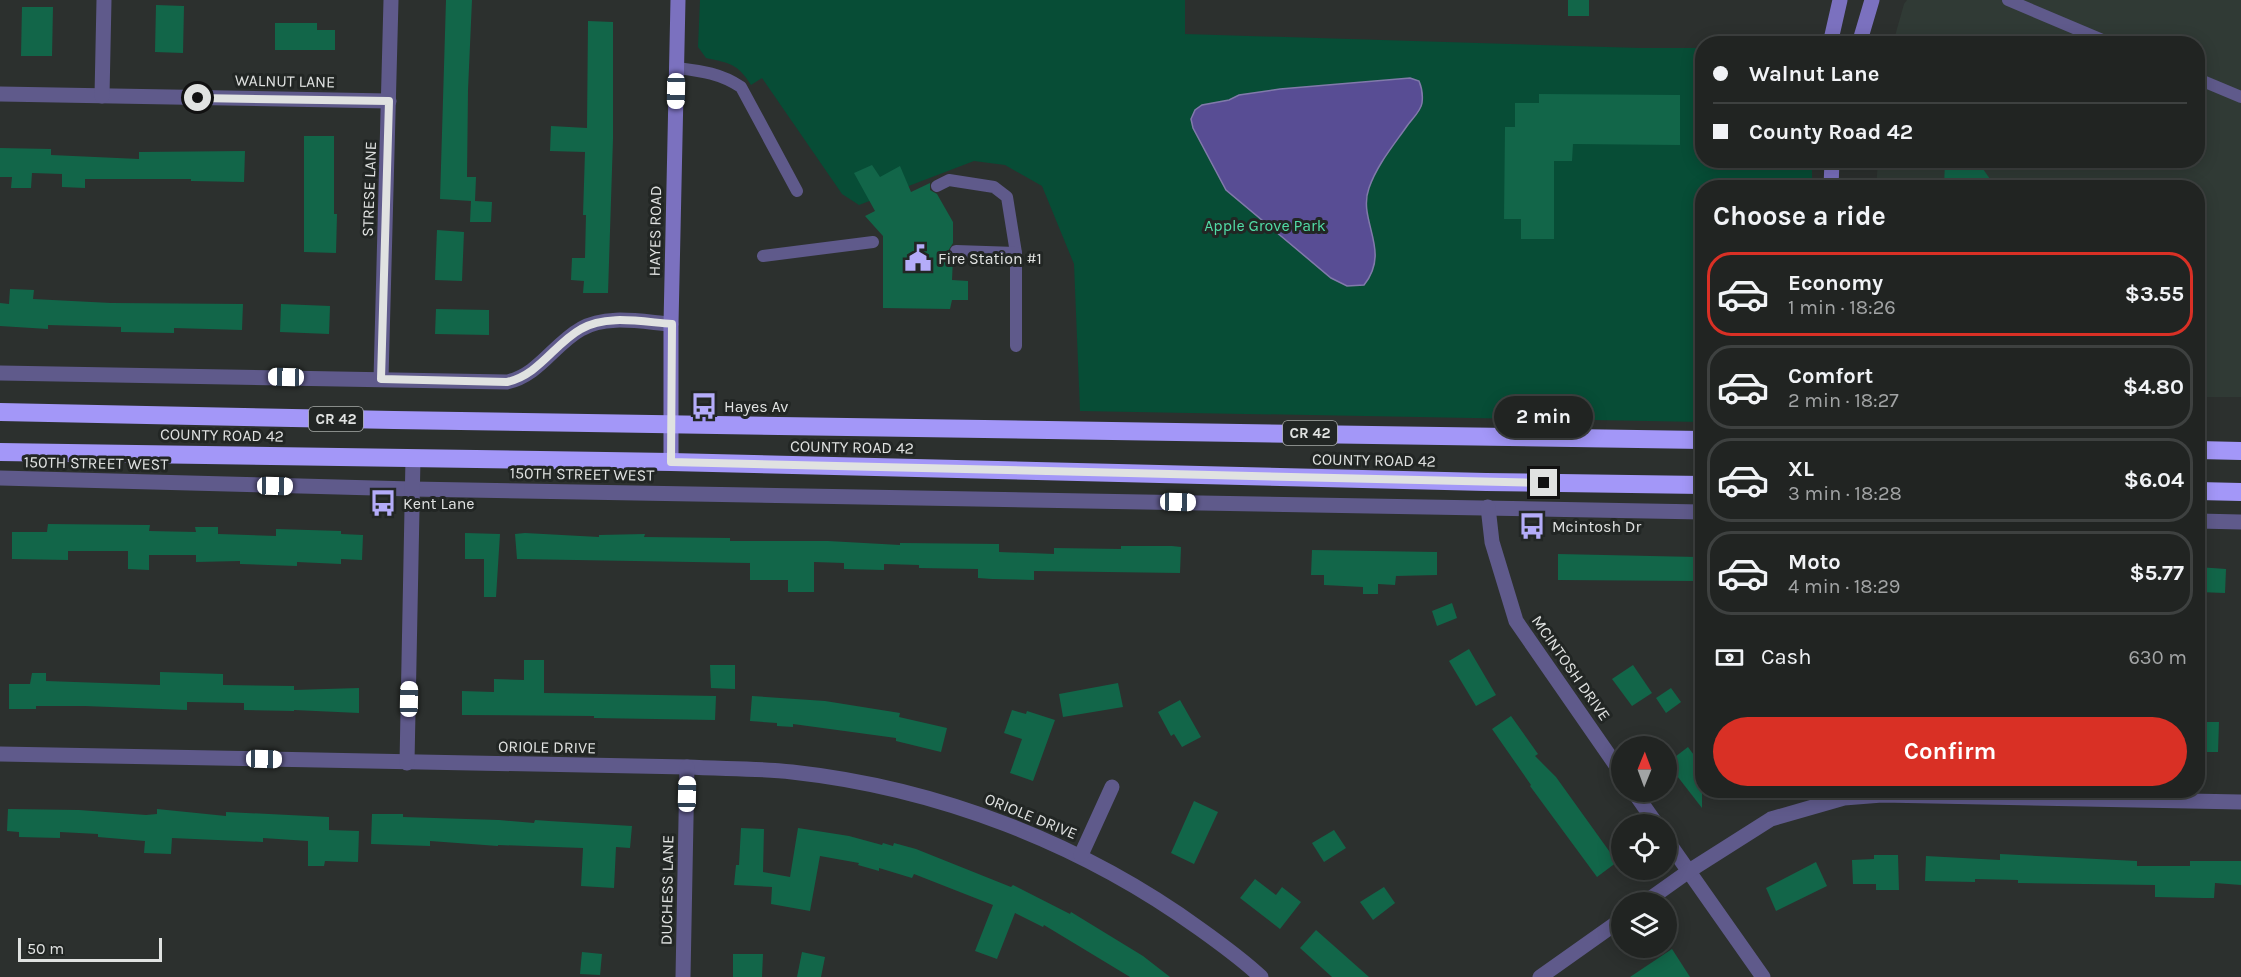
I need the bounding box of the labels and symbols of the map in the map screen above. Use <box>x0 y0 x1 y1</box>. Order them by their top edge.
street label: WALNUT LANE <box>235 71 335 91</box>
car <box>667 73 685 109</box>
route start <box>184 84 211 111</box>
street label: STRESE LANE <box>358 141 380 237</box>
street label: HAYES ROAD <box>645 186 665 276</box>
park label: Apple Grove Park <box>1204 216 1326 235</box>
public building icon: Fire Station #1 <box>903 243 933 273</box>
place label: Fire Station #1 <box>938 249 1042 268</box>
car <box>268 368 304 386</box>
bus stop icon: Hayes Av <box>689 391 719 421</box>
callout: 2 min <box>1494 396 1594 438</box>
place label: Hayes Av <box>724 397 788 416</box>
road number: CR 42 <box>309 407 363 431</box>
road number: CR 42 <box>1283 421 1337 445</box>
street label: COUNTY ROAD 42 <box>160 424 284 446</box>
street label: COUNTY ROAD 42 <box>790 436 914 458</box>
street label: COUNTY ROAD 42 <box>1312 449 1436 471</box>
street label: 150TH STREET WEST <box>24 452 168 474</box>
street label: 150TH STREET WEST <box>510 463 654 485</box>
route end <box>1530 469 1557 496</box>
car <box>257 477 293 495</box>
bus stop icon: Kent Lane <box>368 488 398 518</box>
car <box>1160 493 1196 511</box>
place label: Kent Lane <box>403 494 475 513</box>
bus stop icon: Mcintosh Dr <box>1517 511 1547 541</box>
place label: Mcintosh Dr <box>1552 517 1641 536</box>
street label: MCINTOSH DRIVE <box>1528 612 1614 724</box>
car <box>400 681 418 717</box>
north arrow <box>1611 736 1677 802</box>
street label: ORIOLE DRIVE <box>498 737 596 757</box>
car <box>246 750 282 768</box>
car <box>678 776 696 812</box>
street label: ORIOLE DRIVE <box>982 789 1080 843</box>
street label: DUCHESS LANE <box>657 835 677 945</box>
scale bar <box>18 935 162 962</box>

